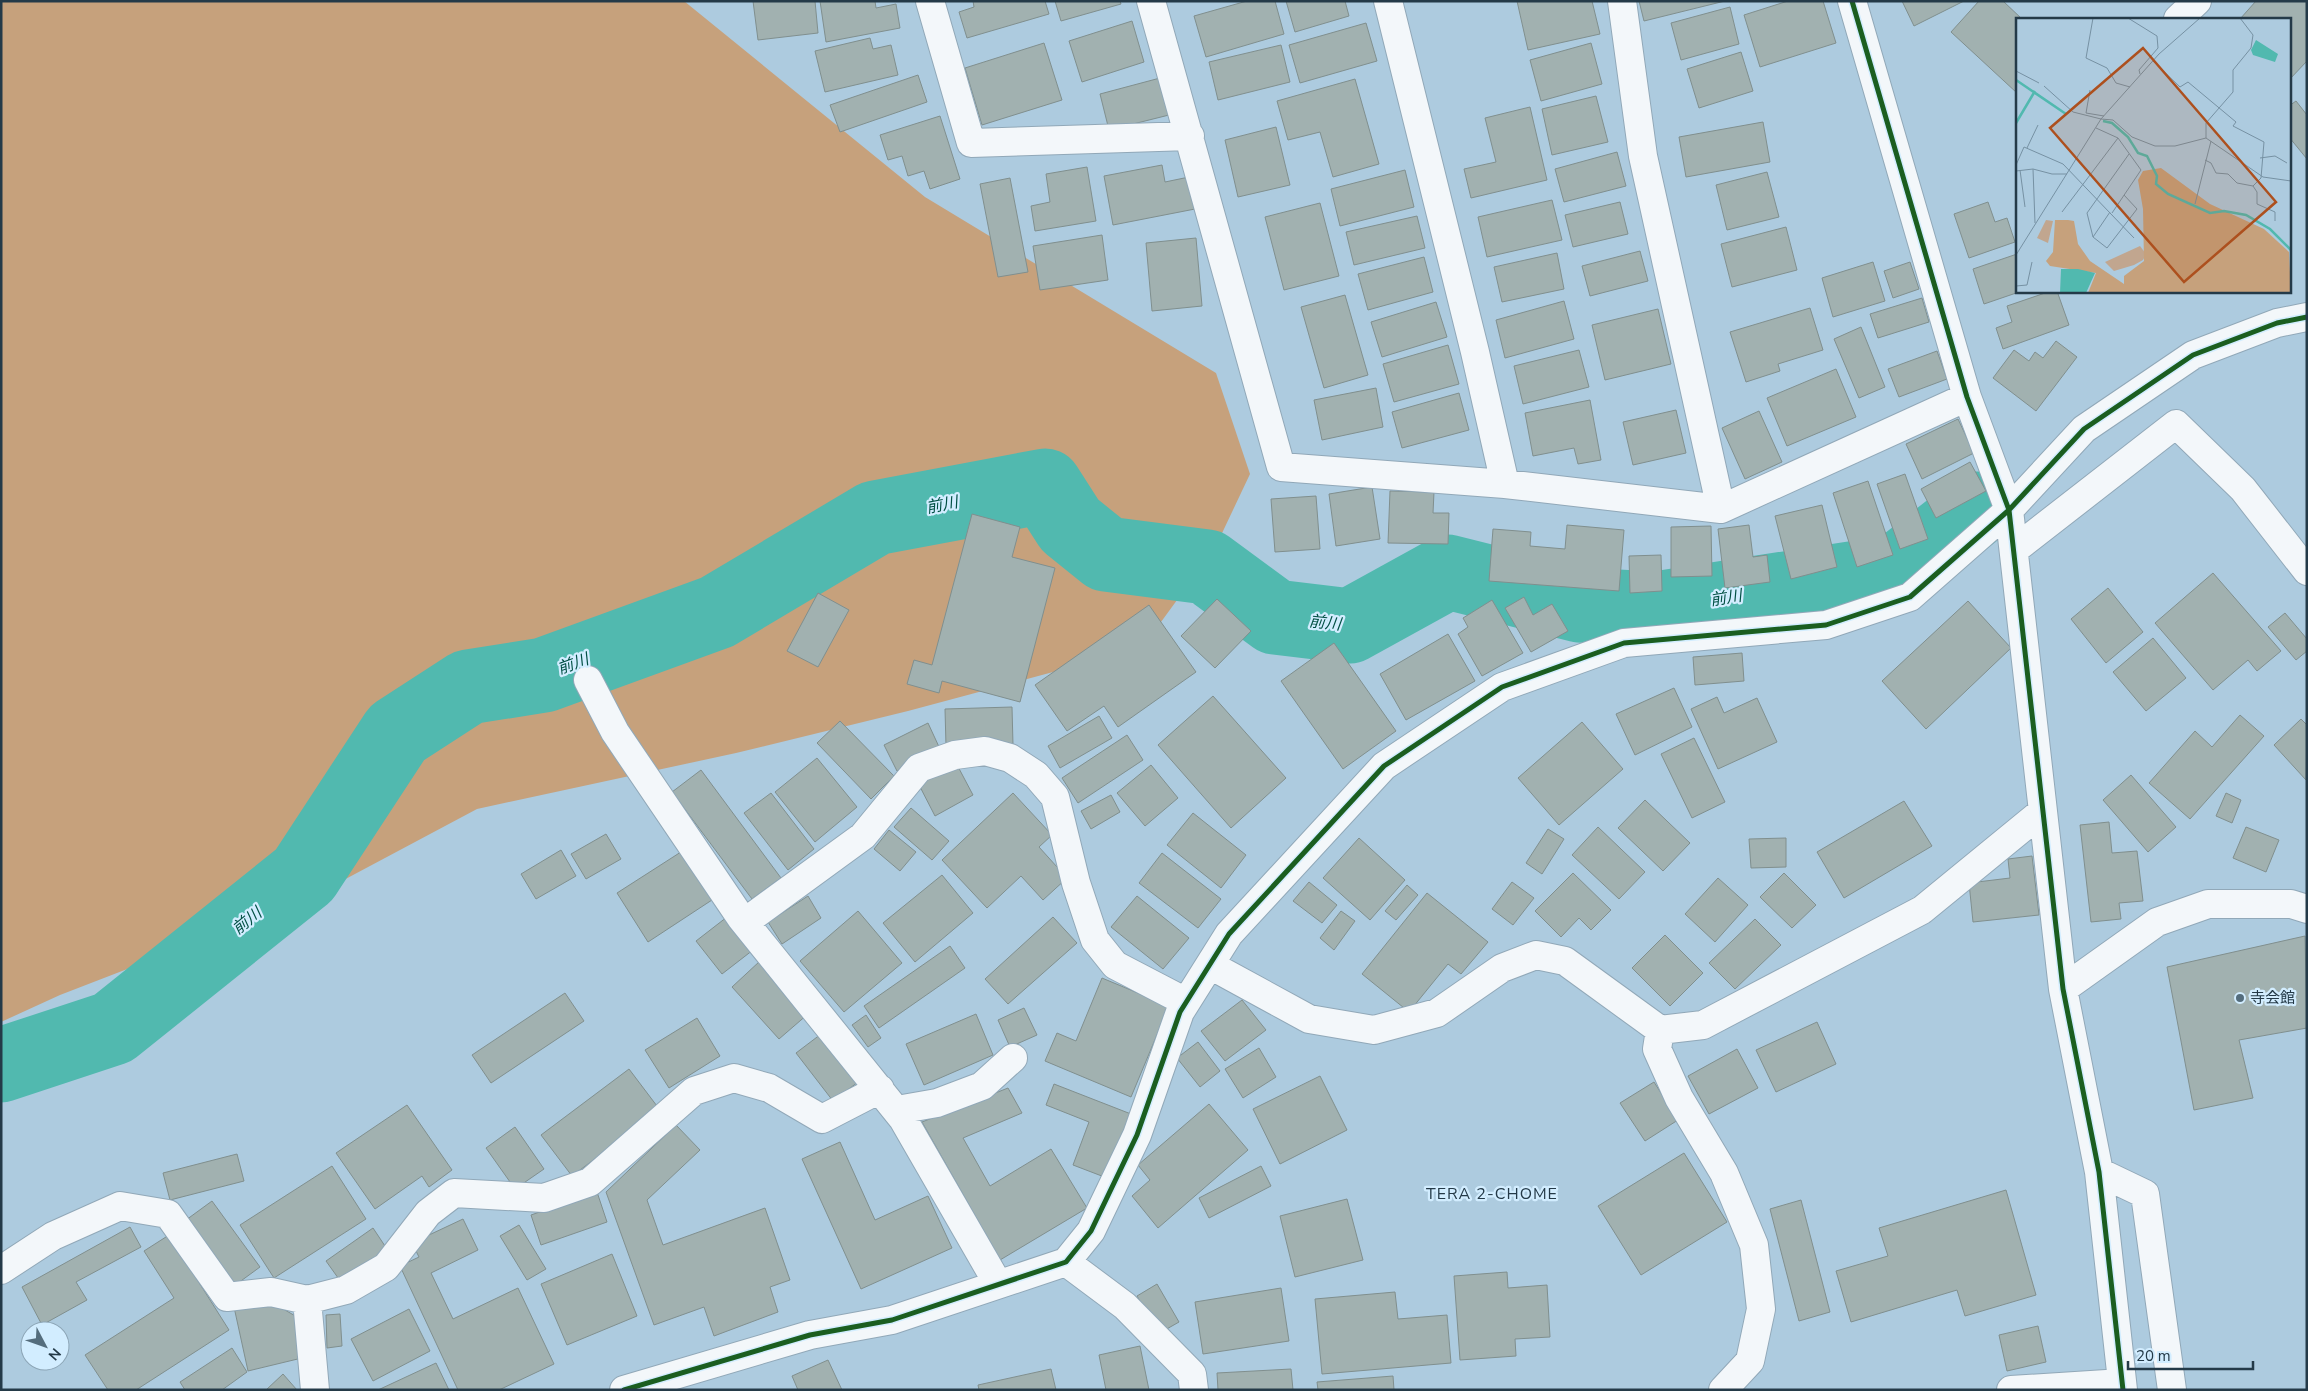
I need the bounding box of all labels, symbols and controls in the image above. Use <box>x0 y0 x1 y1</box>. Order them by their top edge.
inset map <box>2016 18 2290 292</box>
water label: 前川 <box>924 491 962 519</box>
water label: 前川 <box>1708 584 1745 611</box>
water label: 前川 <box>1308 610 1344 636</box>
water label: 前川 <box>554 648 594 680</box>
water label: 前川 <box>228 901 268 940</box>
place label: 寺会館 <box>2250 988 2295 1008</box>
marker: 寺会館 <box>2234 992 2246 1004</box>
district label: TERA 2-CHOME <box>1426 1183 1558 1205</box>
north arrow <box>20 1321 70 1371</box>
scale bar <box>2128 1338 2253 1370</box>
text: N <box>44 1344 65 1364</box>
text: 20 m <box>2136 1346 2171 1366</box>

